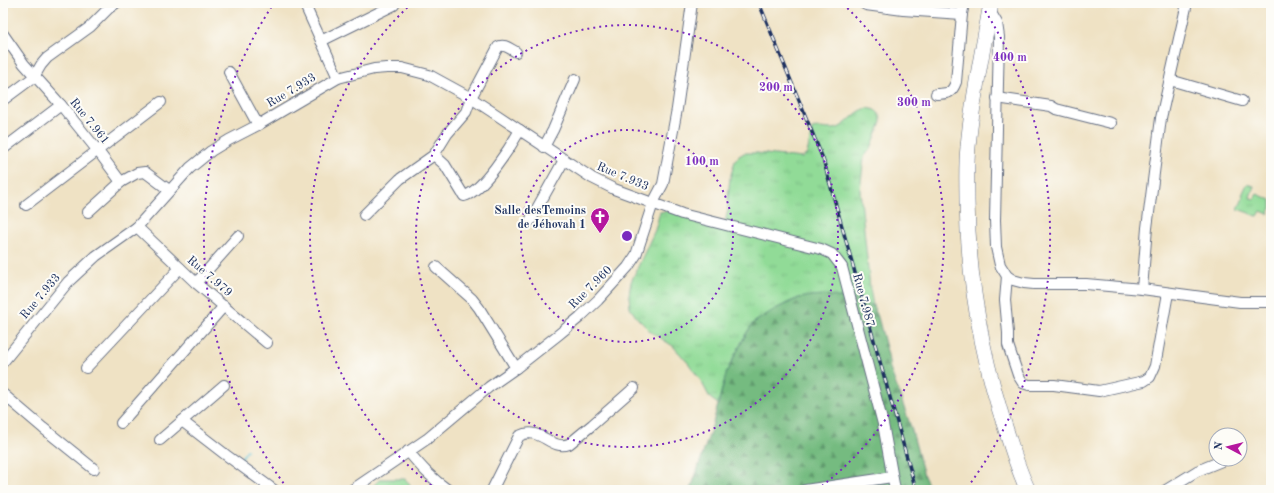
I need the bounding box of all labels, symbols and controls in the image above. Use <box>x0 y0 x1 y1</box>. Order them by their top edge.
text: 400 m <box>993 52 1027 64</box>
street label: Rue 7.933 <box>265 72 318 110</box>
text: 200 m <box>759 82 793 94</box>
street label: Rue 7.961 <box>67 96 111 147</box>
text: 300 m <box>897 97 931 109</box>
text: 100 m <box>685 156 719 168</box>
street label: Rue 7.933 <box>595 161 650 193</box>
place label: Salle desTemoins de Jéhovah 1 <box>494 205 586 231</box>
church icon: Salle desTemoins de Jéhovah 1 <box>589 206 611 234</box>
centre of rings <box>620 229 634 243</box>
street label: Rue 7.979 <box>185 254 234 299</box>
street label: Rue 7.960 <box>567 264 614 311</box>
street label: Rue 7.933 <box>18 272 63 322</box>
street label: Rue 7.987 <box>850 272 876 328</box>
north arrow <box>1208 427 1248 467</box>
text: N <box>1214 441 1226 451</box>

